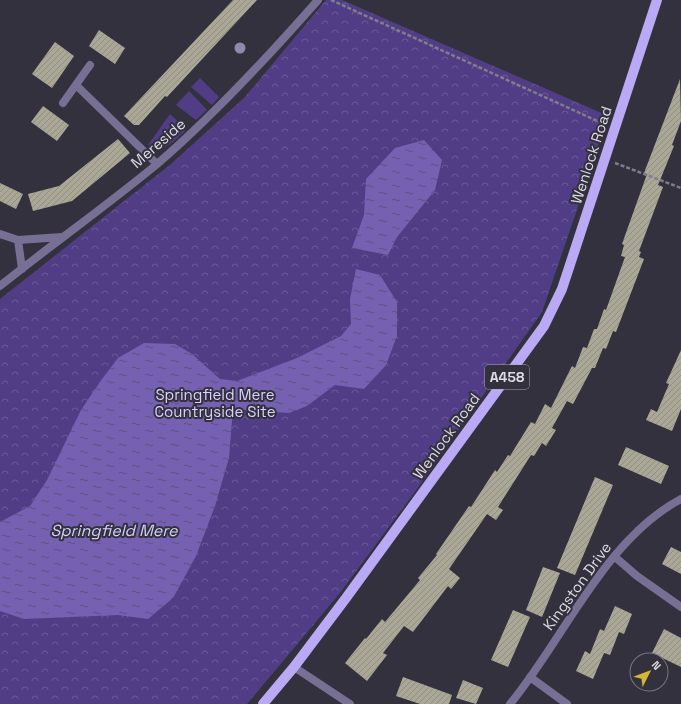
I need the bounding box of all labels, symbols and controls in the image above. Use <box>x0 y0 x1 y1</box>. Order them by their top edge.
street label: Wenlock Road <box>566 104 616 206</box>
street label: Mereside <box>127 114 189 172</box>
road number: A458 <box>485 365 529 389</box>
park label: Springfield Mere Countryside Site <box>154 385 276 421</box>
street label: Wenlock Road <box>408 389 484 483</box>
water label: Springfield Mere <box>50 520 178 541</box>
street label: Kingston Drive <box>539 538 615 634</box>
north arrow <box>629 652 669 692</box>
text: N <box>649 658 664 673</box>

